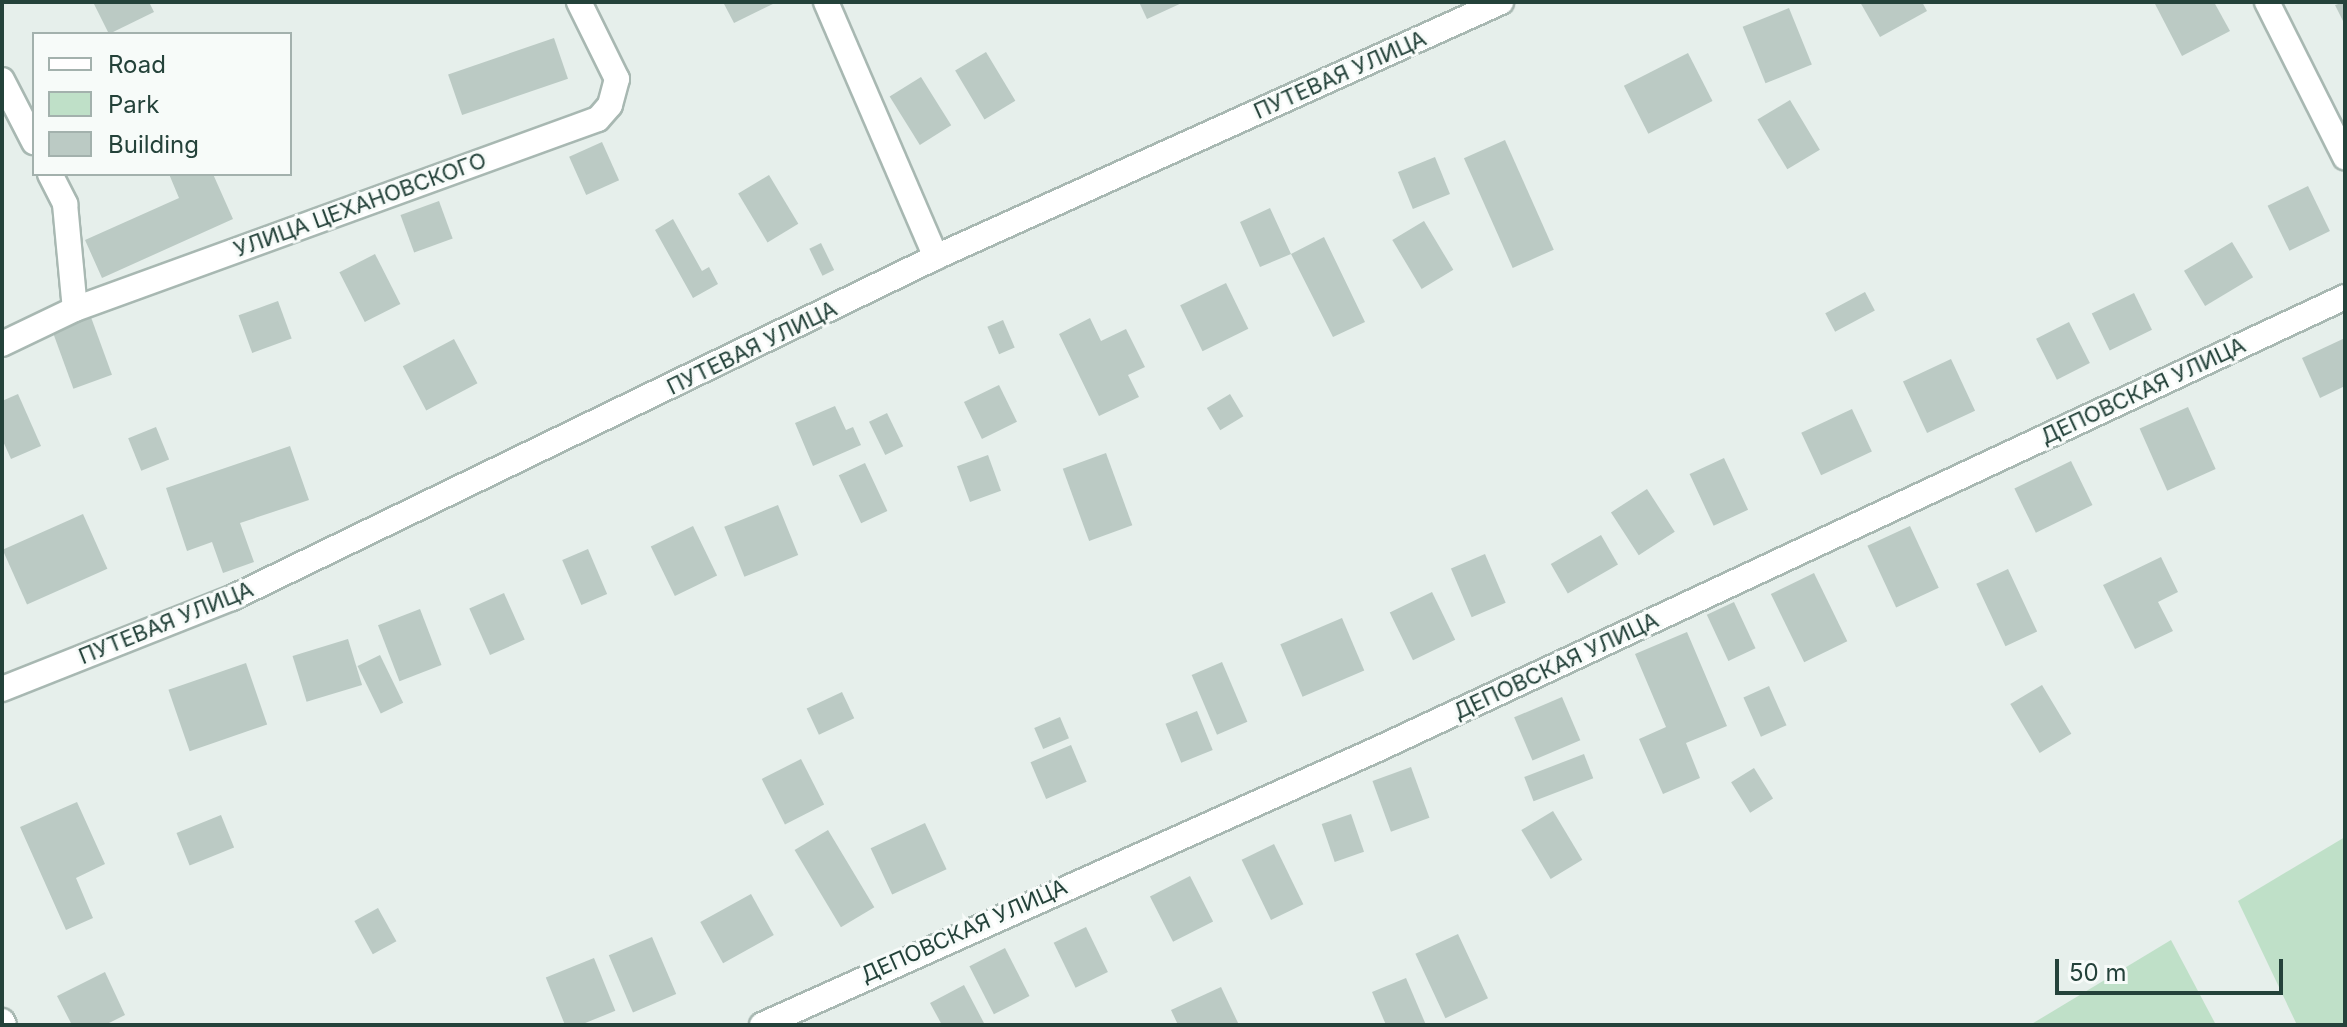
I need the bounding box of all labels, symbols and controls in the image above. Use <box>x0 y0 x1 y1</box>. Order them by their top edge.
street label: ПУТЕВАЯ УЛИЦА <box>1250 25 1430 125</box>
legend <box>32 32 292 176</box>
text: Road <box>108 50 166 79</box>
text: Park <box>108 90 159 119</box>
text: Building <box>108 130 199 159</box>
street label: УЛИЦА ЦЕХАНОВСКОГО <box>230 147 490 263</box>
street label: ПУТЕВАЯ УЛИЦА <box>663 295 841 401</box>
street label: ДЕПОВСКАЯ УЛИЦА <box>2036 332 2250 450</box>
street label: ПУТЕВАЯ УЛИЦА <box>75 576 257 670</box>
street label: ДЕПОВСКАЯ УЛИЦА <box>1449 607 1663 725</box>
street label: ДЕПОВСКАЯ УЛИЦА <box>857 874 1071 988</box>
scale bar <box>2059 943 2287 993</box>
text: 50 m <box>2069 958 2127 987</box>

